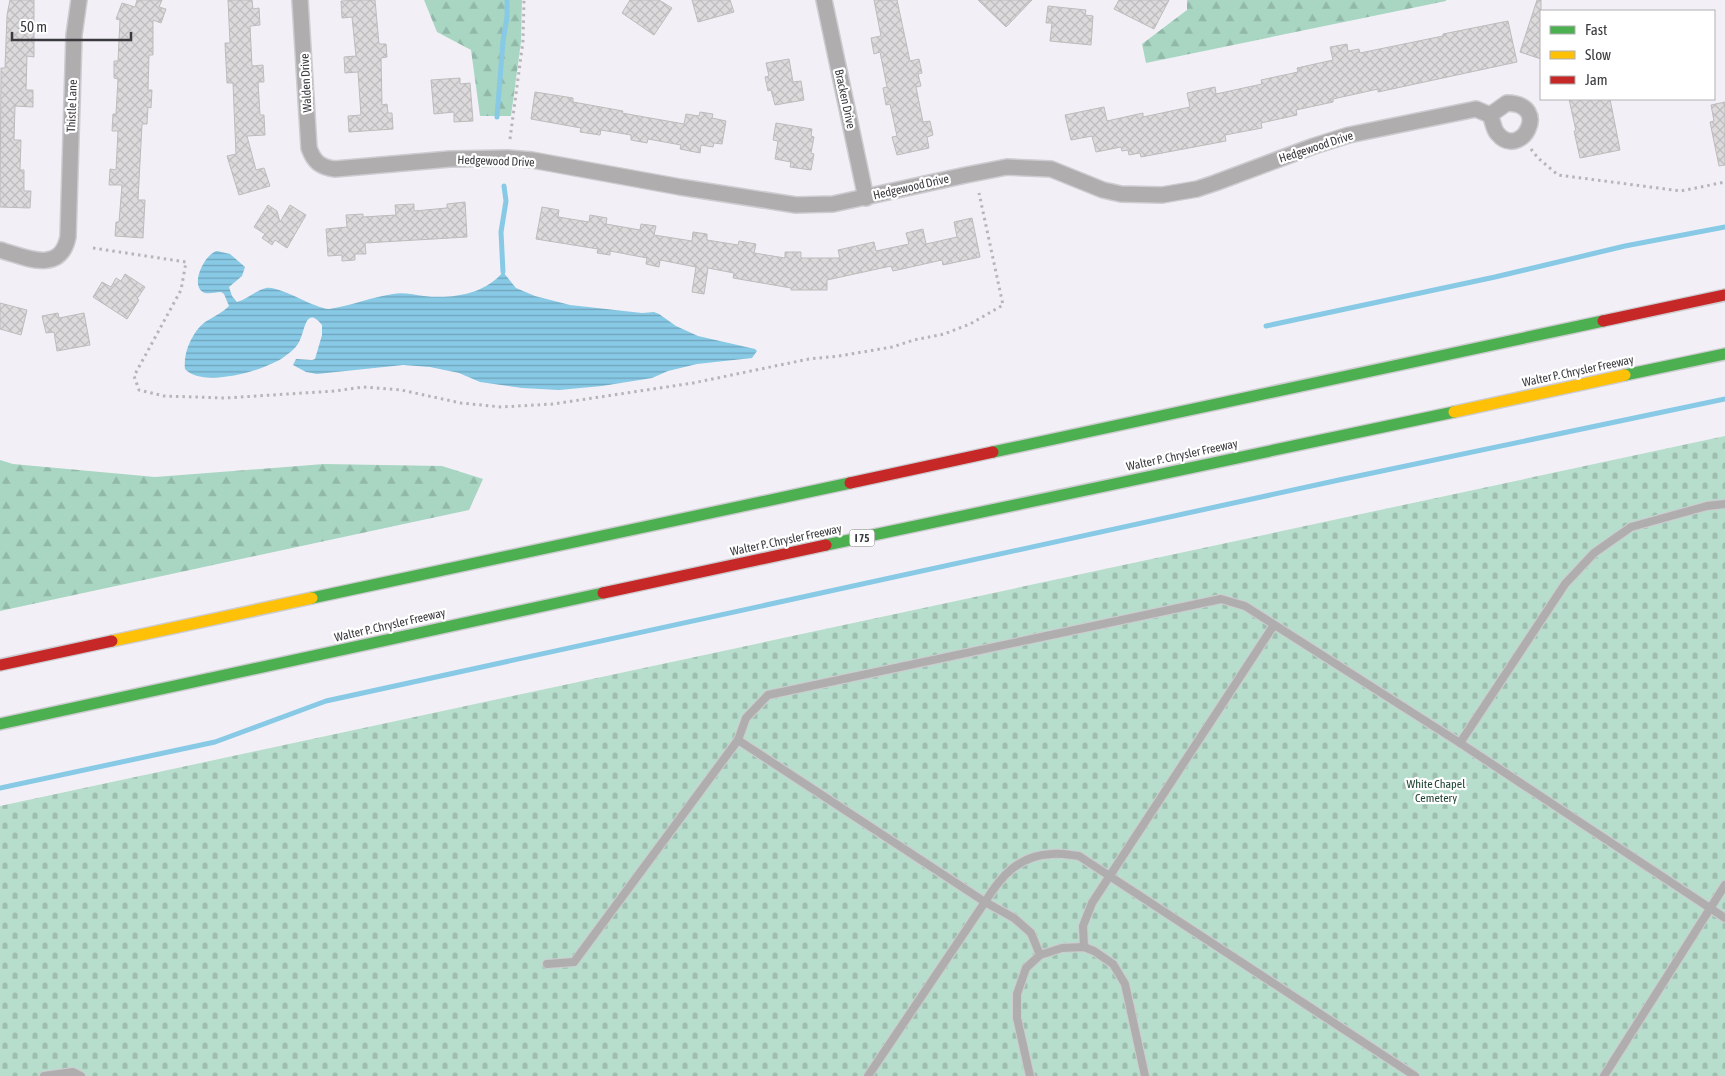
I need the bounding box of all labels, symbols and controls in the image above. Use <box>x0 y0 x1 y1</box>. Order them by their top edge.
scale bar <box>12 10 131 42</box>
legend <box>1540 10 1715 100</box>
text: 50 m <box>20 18 47 35</box>
text: Fast <box>1585 21 1607 38</box>
text: Slow <box>1585 46 1611 63</box>
street label: Walden Drive <box>297 53 315 113</box>
street label: Bracken Drive <box>832 68 858 130</box>
text: Jam <box>1585 71 1608 88</box>
street label: Thistle Lane <box>64 79 80 133</box>
street label: Hedgewood Drive <box>1277 128 1355 166</box>
street label: Hedgewood Drive <box>457 153 535 169</box>
street label: Hedgewood Drive <box>872 171 950 203</box>
street label: Walter P. Chrysler Freeway <box>1521 352 1635 390</box>
street label: Walter P. Chrysler Freeway <box>1125 436 1239 474</box>
street label: Walter P. Chrysler Freeway <box>729 521 843 559</box>
road number: I 75 <box>850 530 874 546</box>
street label: Walter P. Chrysler Freeway <box>333 605 447 645</box>
park label: White Chapel Cemetery <box>1407 777 1466 805</box>

